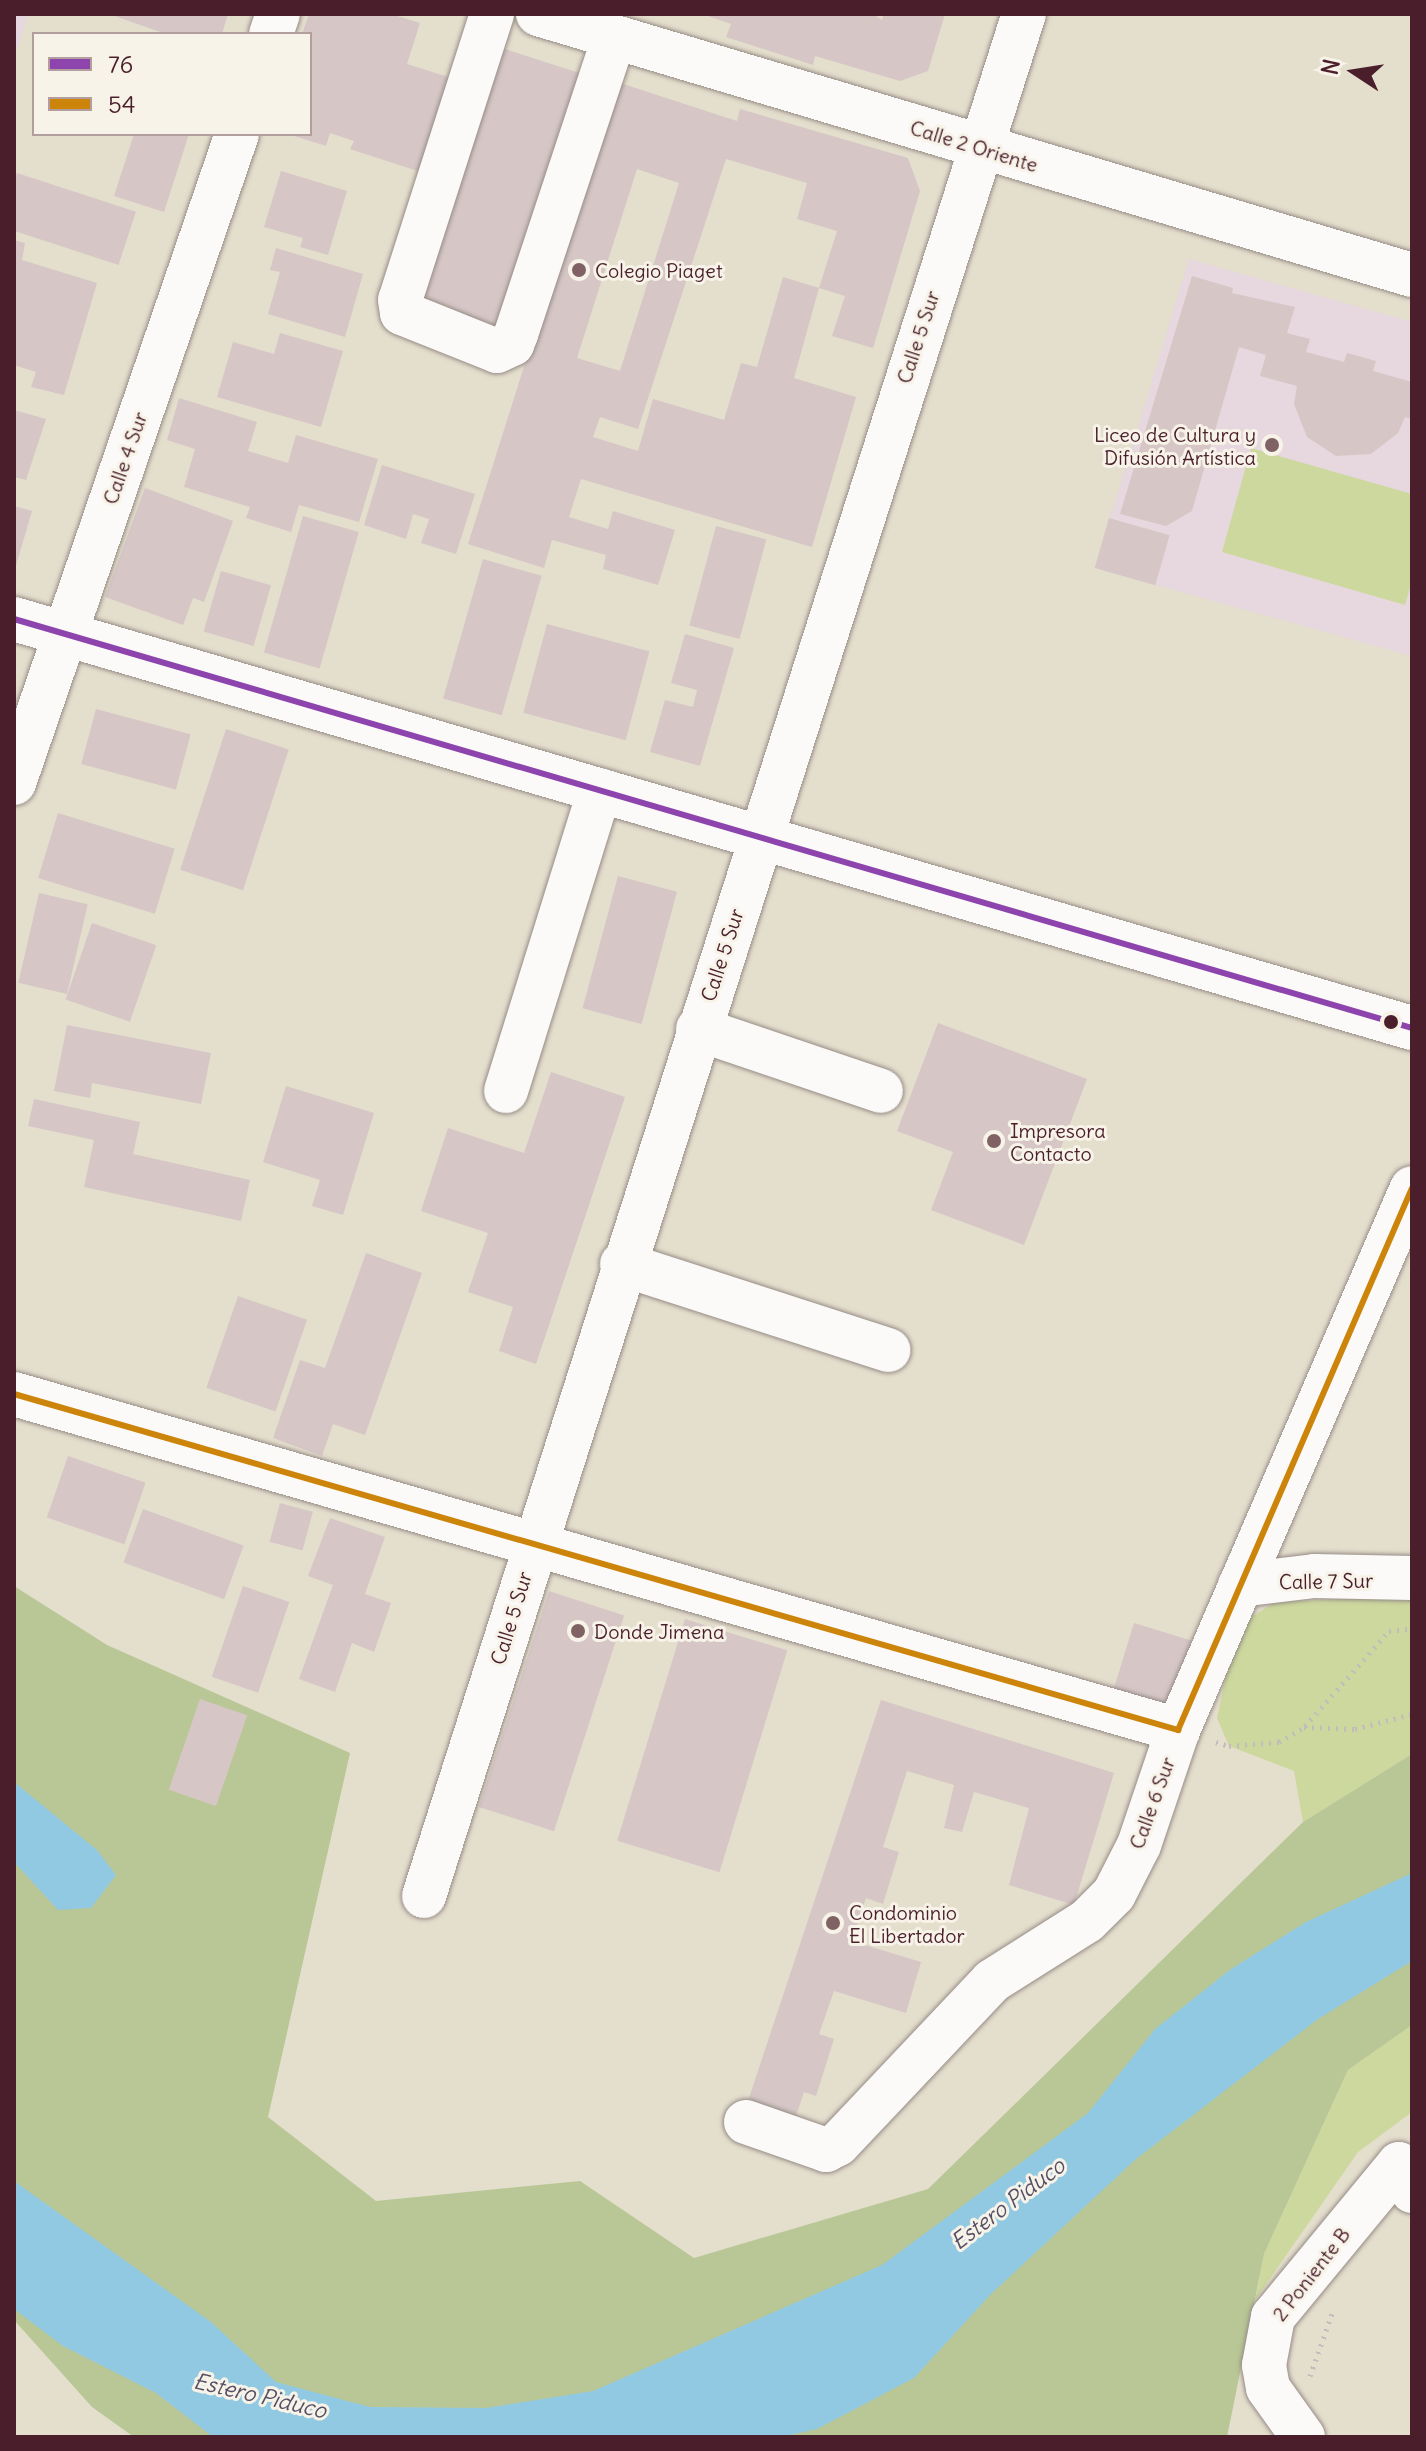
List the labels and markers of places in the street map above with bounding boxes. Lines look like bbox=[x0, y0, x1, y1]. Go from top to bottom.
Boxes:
place label: Colegio Piaget bbox=[595, 258, 723, 282]
marker: Colegio Piaget bbox=[570, 261, 588, 279]
place label: Liceo de Cultura y Difusión Artística bbox=[1094, 422, 1256, 469]
marker: Liceo de Cultura y Difusión Artística bbox=[1263, 436, 1281, 454]
unlabelled marker bbox=[1383, 1014, 1399, 1030]
place label: Impresora Contacto bbox=[1010, 1118, 1106, 1165]
marker: Impresora Contacto bbox=[985, 1132, 1003, 1150]
place label: Donde Jimena bbox=[594, 1619, 724, 1643]
marker: Donde Jimena bbox=[569, 1622, 587, 1640]
place label: Condominio El Libertador bbox=[849, 1900, 965, 1947]
marker: Condominio El Libertador bbox=[824, 1914, 842, 1932]

